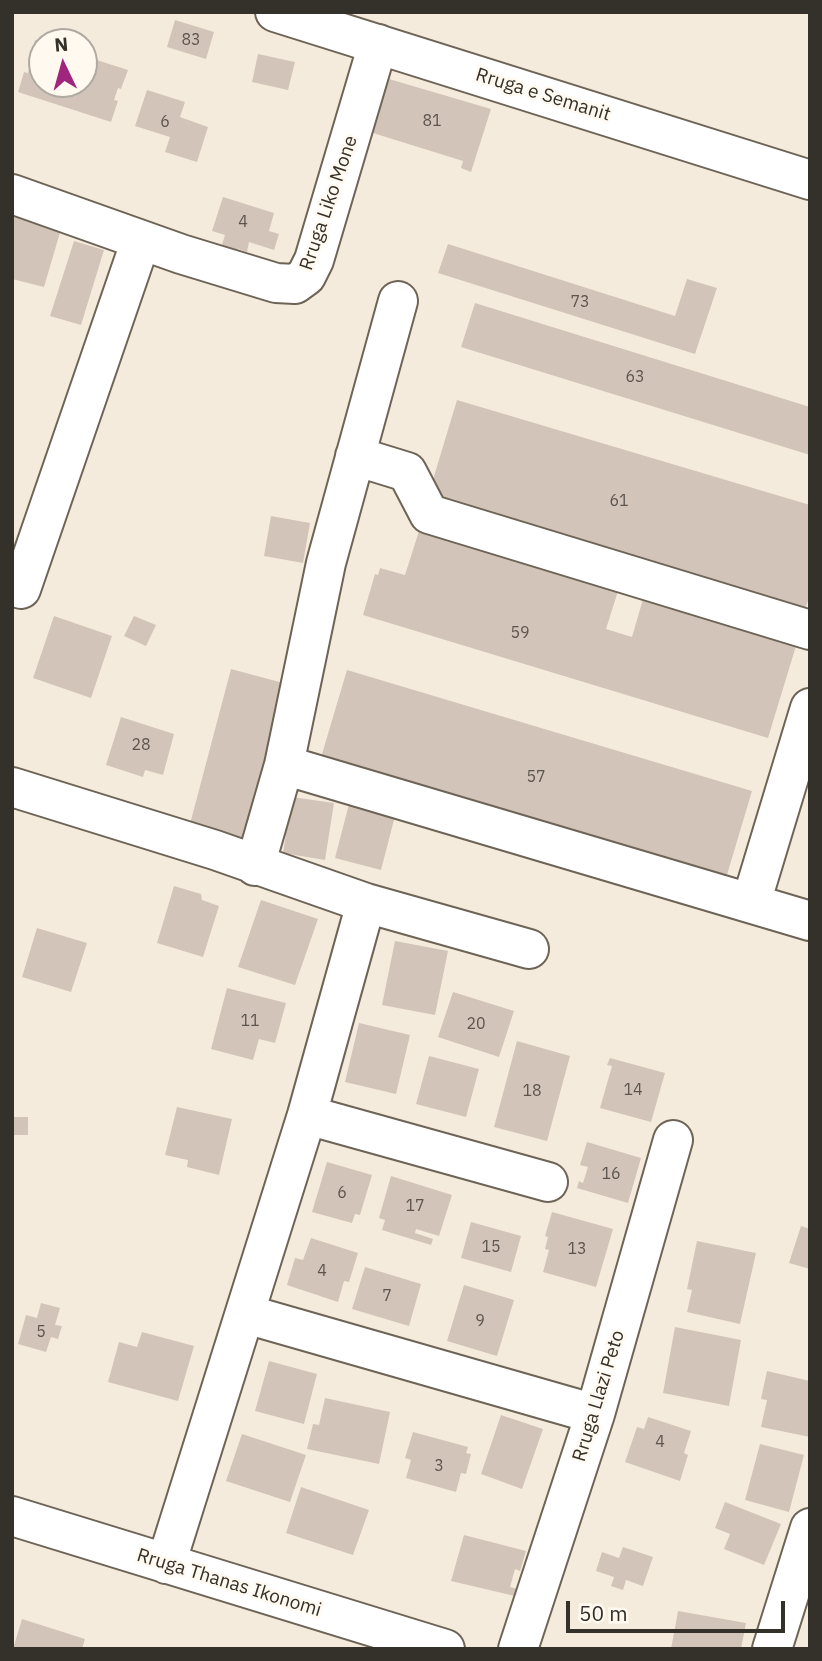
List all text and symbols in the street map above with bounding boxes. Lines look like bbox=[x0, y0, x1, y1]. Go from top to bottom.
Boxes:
north arrow bbox=[28, 28, 98, 98]
house number: 83 bbox=[181, 30, 201, 50]
text: N bbox=[53, 32, 69, 57]
street label: Rruga e Semanit bbox=[473, 64, 613, 126]
house number: 81 bbox=[422, 111, 442, 131]
house number: 6 bbox=[160, 112, 170, 132]
street label: Rruga Liko Mone bbox=[295, 133, 363, 273]
house number: 4 bbox=[238, 212, 248, 232]
house number: 73 bbox=[570, 292, 590, 312]
house number: 63 bbox=[625, 367, 645, 387]
house number: 61 bbox=[609, 491, 629, 511]
house number: 59 bbox=[510, 623, 530, 643]
house number: 28 bbox=[131, 735, 151, 755]
house number: 57 bbox=[526, 767, 546, 787]
house number: 11 bbox=[240, 1011, 260, 1031]
house number: 20 bbox=[466, 1014, 486, 1034]
house number: 14 bbox=[623, 1080, 643, 1100]
house number: 18 bbox=[522, 1081, 542, 1101]
house number: 16 bbox=[601, 1164, 621, 1184]
house number: 6 bbox=[337, 1183, 347, 1203]
house number: 17 bbox=[405, 1196, 425, 1216]
house number: 15 bbox=[481, 1237, 501, 1257]
house number: 13 bbox=[567, 1239, 587, 1259]
house number: 4 bbox=[317, 1261, 327, 1281]
house number: 7 bbox=[382, 1286, 392, 1306]
house number: 9 bbox=[475, 1311, 485, 1331]
house number: 5 bbox=[36, 1322, 46, 1342]
street label: Rruga Llazi Peto bbox=[568, 1328, 630, 1464]
house number: 4 bbox=[655, 1432, 665, 1452]
house number: 3 bbox=[434, 1456, 444, 1476]
street label: Rruga Thanas Ikonomi bbox=[134, 1544, 324, 1622]
scale bar bbox=[570, 1588, 789, 1632]
text: 50 m bbox=[579, 1599, 628, 1627]

